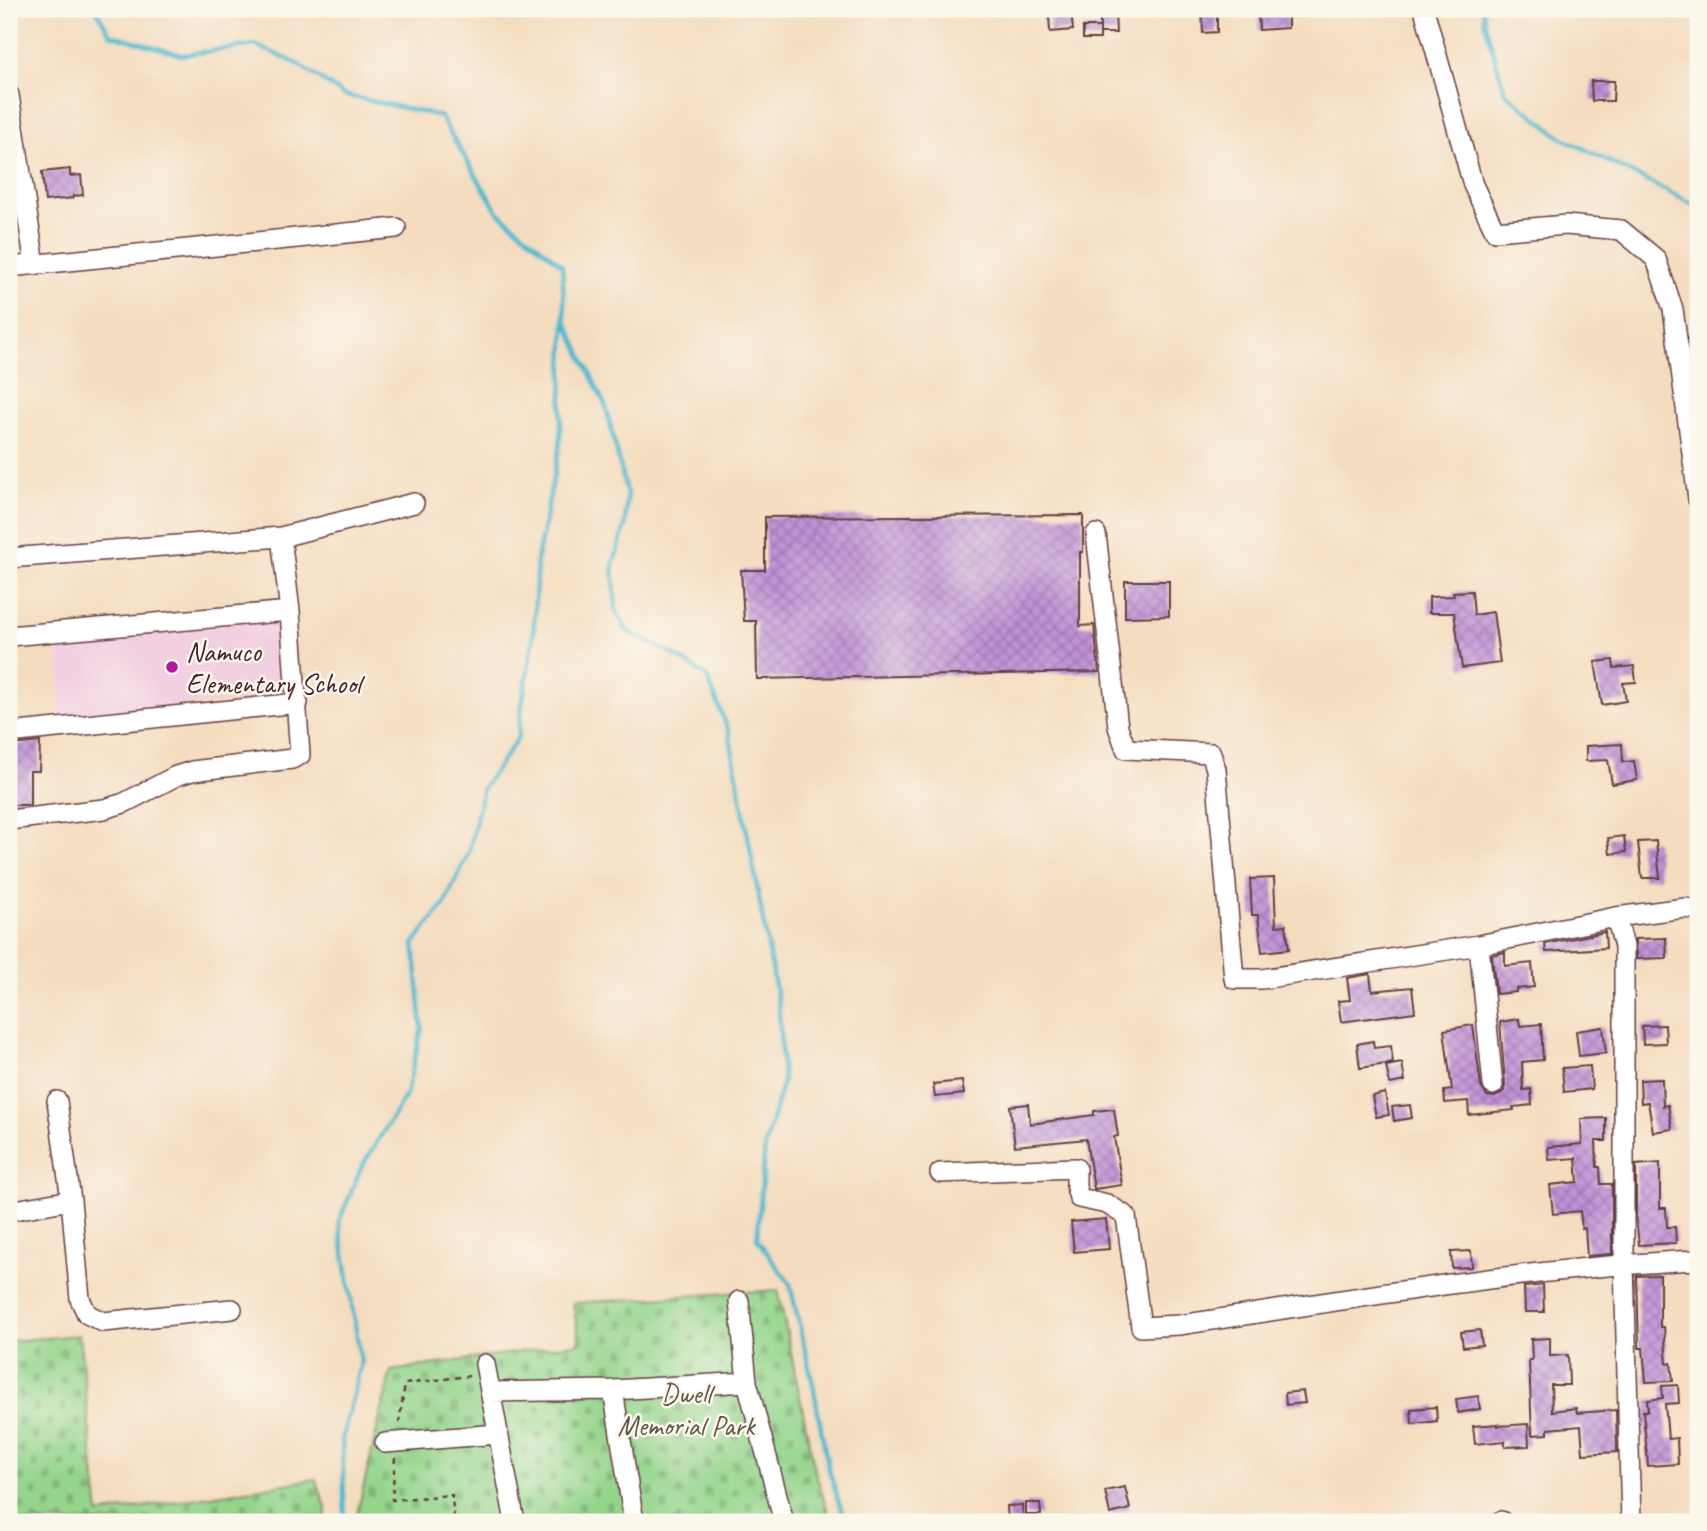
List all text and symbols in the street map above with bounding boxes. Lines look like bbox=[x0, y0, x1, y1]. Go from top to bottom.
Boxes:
place label: Namuco Elementary School bbox=[186, 634, 366, 701]
marker: Namuco Elementary School bbox=[164, 659, 180, 675]
park label: Dwell Memorial Park bbox=[617, 1376, 756, 1443]

